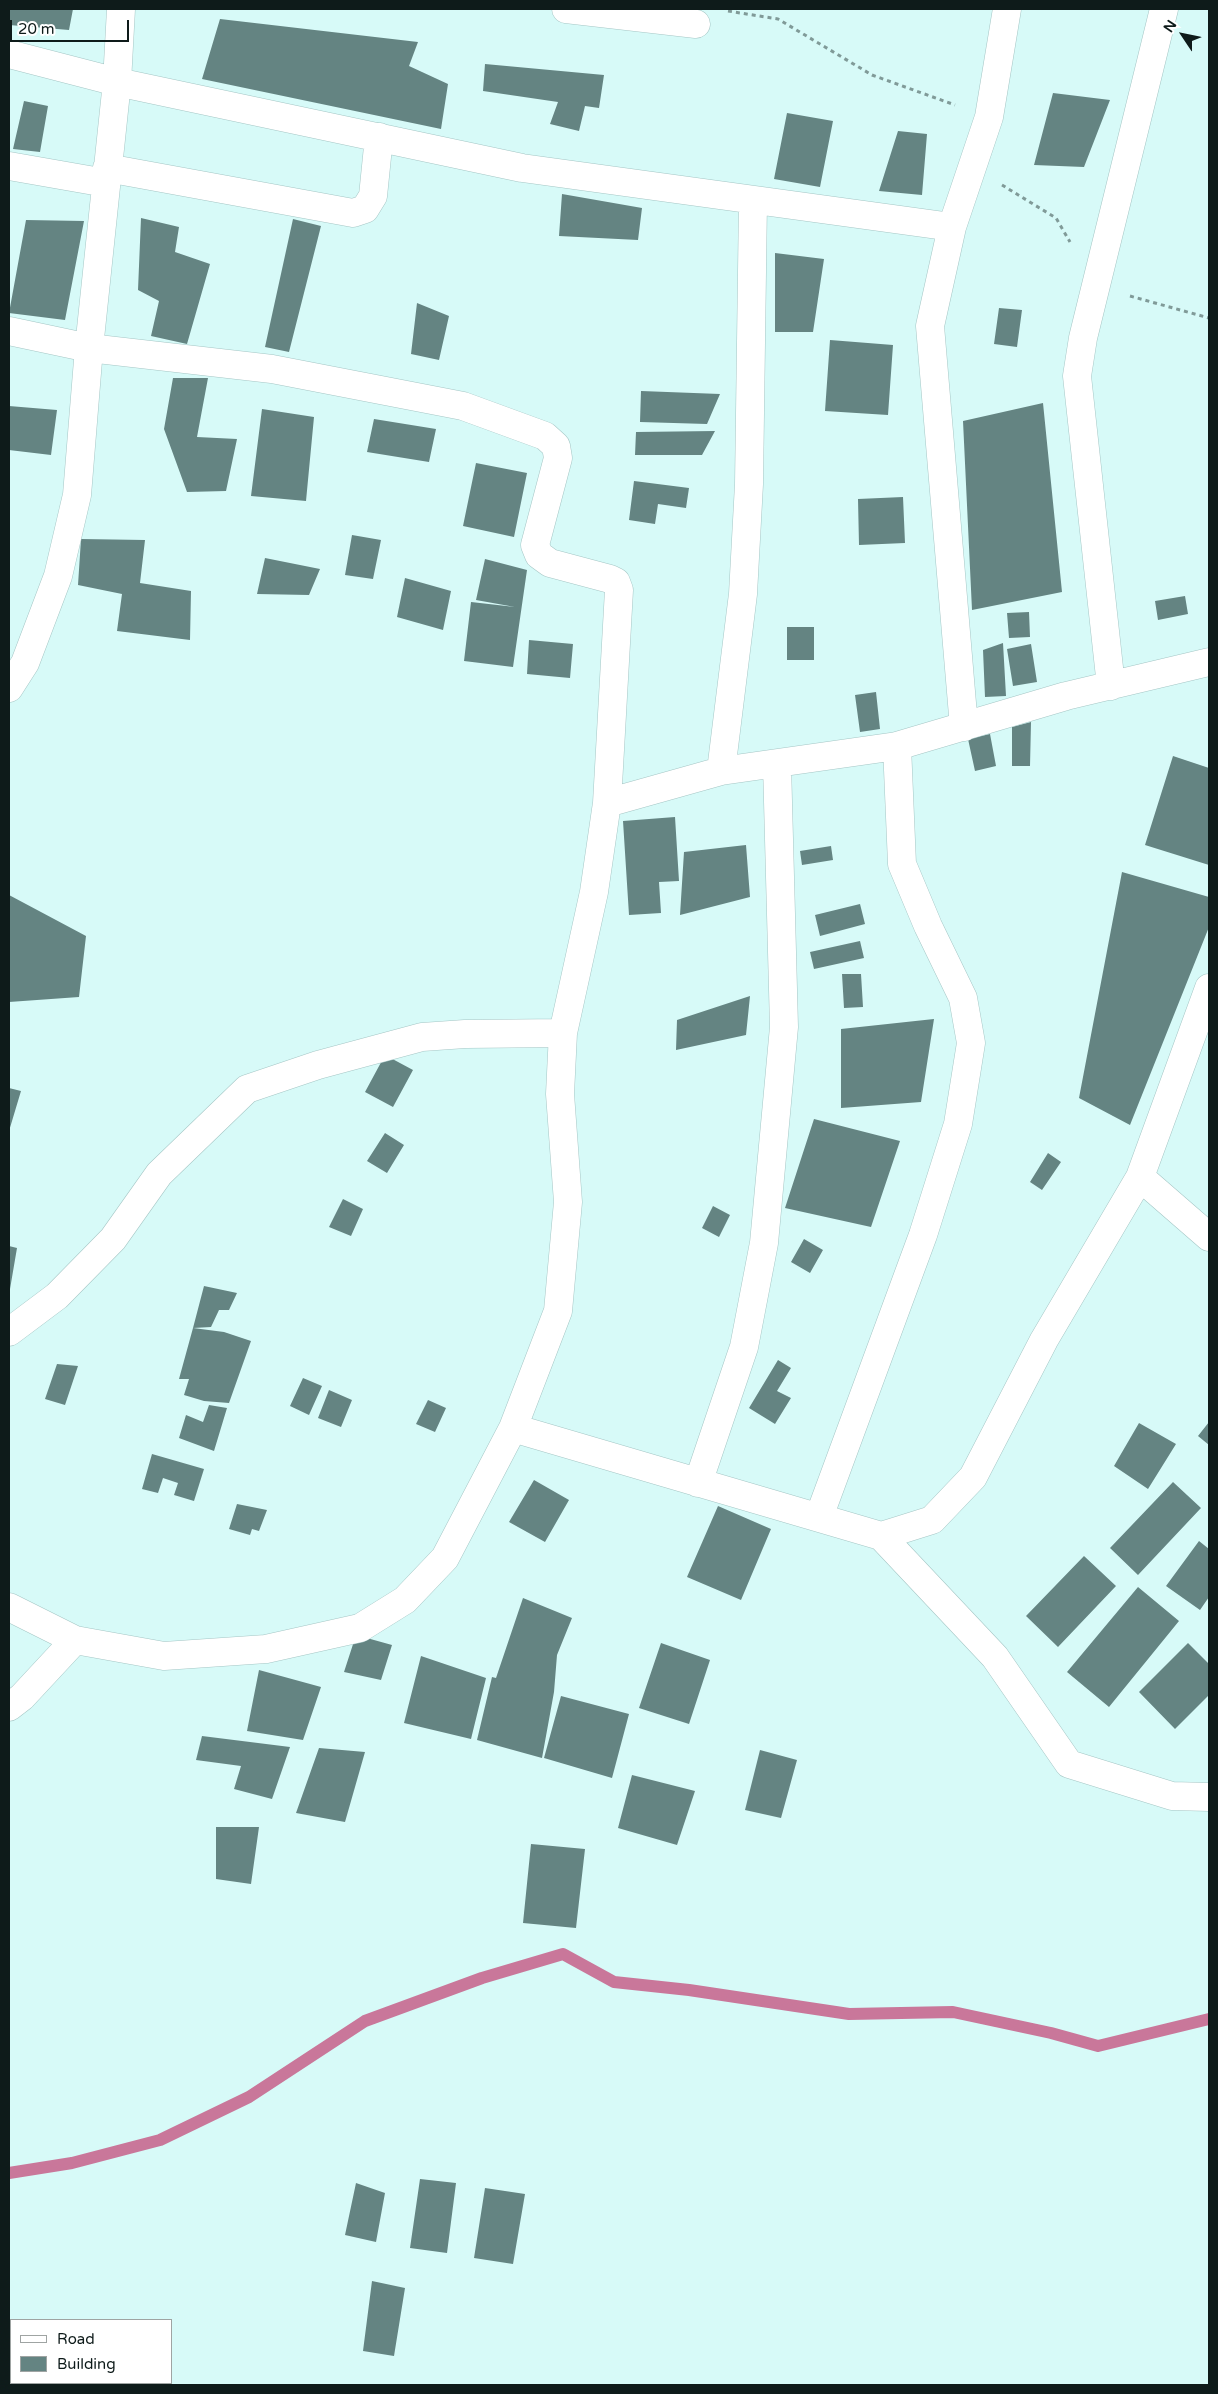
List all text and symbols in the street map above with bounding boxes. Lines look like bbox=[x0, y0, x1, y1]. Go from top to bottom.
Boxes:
scale bar bbox=[12, 10, 131, 42]
north arrow bbox=[1158, 10, 1208, 60]
text: N bbox=[1160, 17, 1180, 36]
text: 20 m bbox=[18, 20, 55, 38]
legend bbox=[10, 2319, 172, 2384]
text: Road bbox=[57, 2330, 95, 2348]
text: Building bbox=[57, 2355, 116, 2373]

